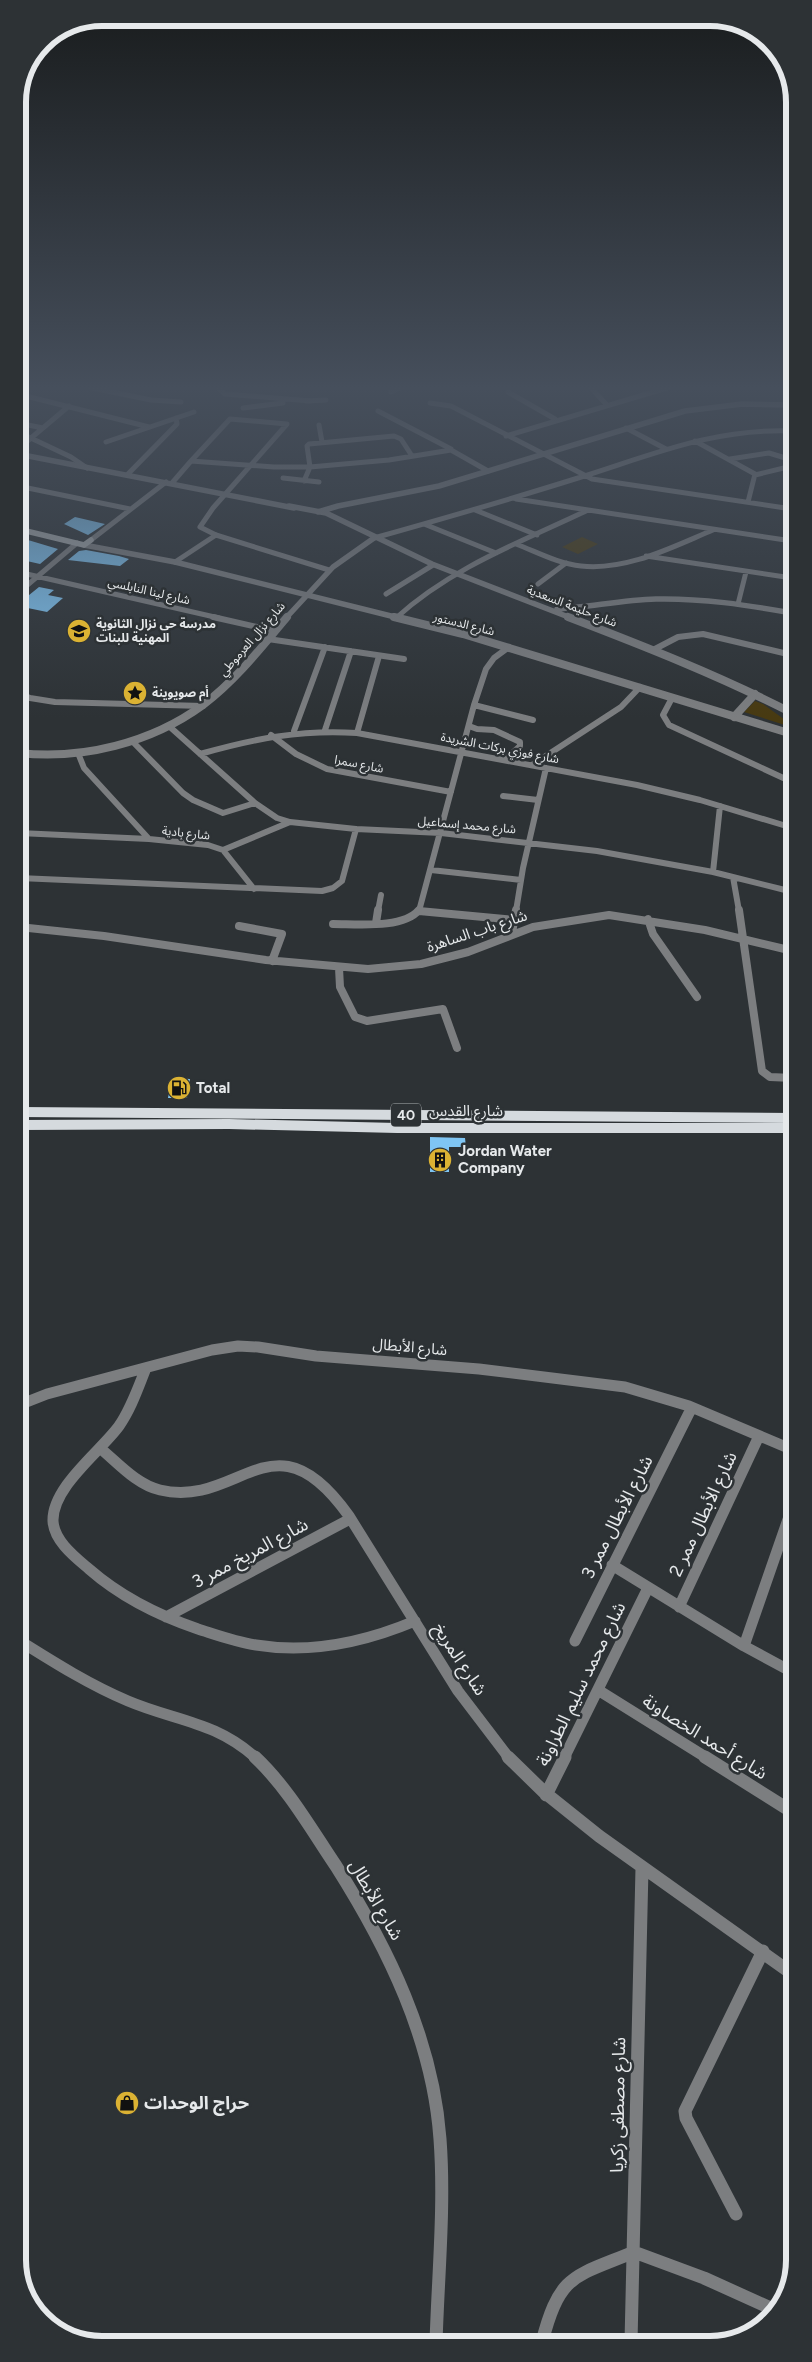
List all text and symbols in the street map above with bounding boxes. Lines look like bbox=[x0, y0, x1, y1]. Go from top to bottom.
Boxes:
street label: شارع لينا النابلسي bbox=[106, 575, 191, 610]
street label: شارع حليمة السعدية bbox=[524, 582, 619, 632]
street label: شارع نزال العرموطي bbox=[216, 599, 290, 681]
street label: شارع الدستور bbox=[430, 609, 496, 640]
place label: مدرسة حي نزال الثانوية المهنية للبنات bbox=[96, 617, 216, 645]
school or university icon: مدرسة حي نزال الثانوية المهنية للبنات bbox=[66, 618, 92, 644]
place icon: أم صويوينة bbox=[122, 680, 148, 706]
place label: أم صويوينة bbox=[152, 685, 209, 702]
street label: شارع فوزي بركات الشريدة bbox=[439, 730, 560, 769]
street label: شارع سمرا bbox=[333, 752, 385, 778]
street label: شارع محمد إسماعيل bbox=[417, 814, 517, 838]
street label: شارع بادية bbox=[161, 824, 211, 844]
street label: شارع باب الساهرة bbox=[424, 906, 531, 959]
fuel station icon: Total bbox=[166, 1075, 192, 1101]
place label: Total bbox=[196, 1079, 230, 1097]
street label: شارع القدس bbox=[429, 1102, 503, 1123]
road number: 40 bbox=[391, 1104, 421, 1126]
place label: Jordan Water Company bbox=[458, 1142, 552, 1177]
building icon: Jordan Water Company bbox=[427, 1147, 453, 1173]
street label: شارع الأبطال bbox=[372, 1335, 448, 1362]
street label: شارع الأبطال ممر 2 bbox=[664, 1448, 744, 1581]
street label: شارع الأبطال ممر 3 bbox=[576, 1452, 660, 1584]
street label: شارع المريخ ممر 3 bbox=[188, 1513, 313, 1595]
street label: شارع محمد سليم الطراونة bbox=[532, 1598, 633, 1771]
street label: شارع المريخ bbox=[426, 1618, 492, 1701]
street label: شارع أحمد الخصاونة bbox=[637, 1690, 772, 1787]
street label: شارع الأبطال bbox=[341, 1856, 408, 1946]
street label: شارع مصطفى زكريا bbox=[606, 2037, 633, 2173]
shop icon: حراج الوحدات bbox=[114, 2090, 140, 2116]
place label: حراج الوحدات bbox=[144, 2092, 249, 2116]

